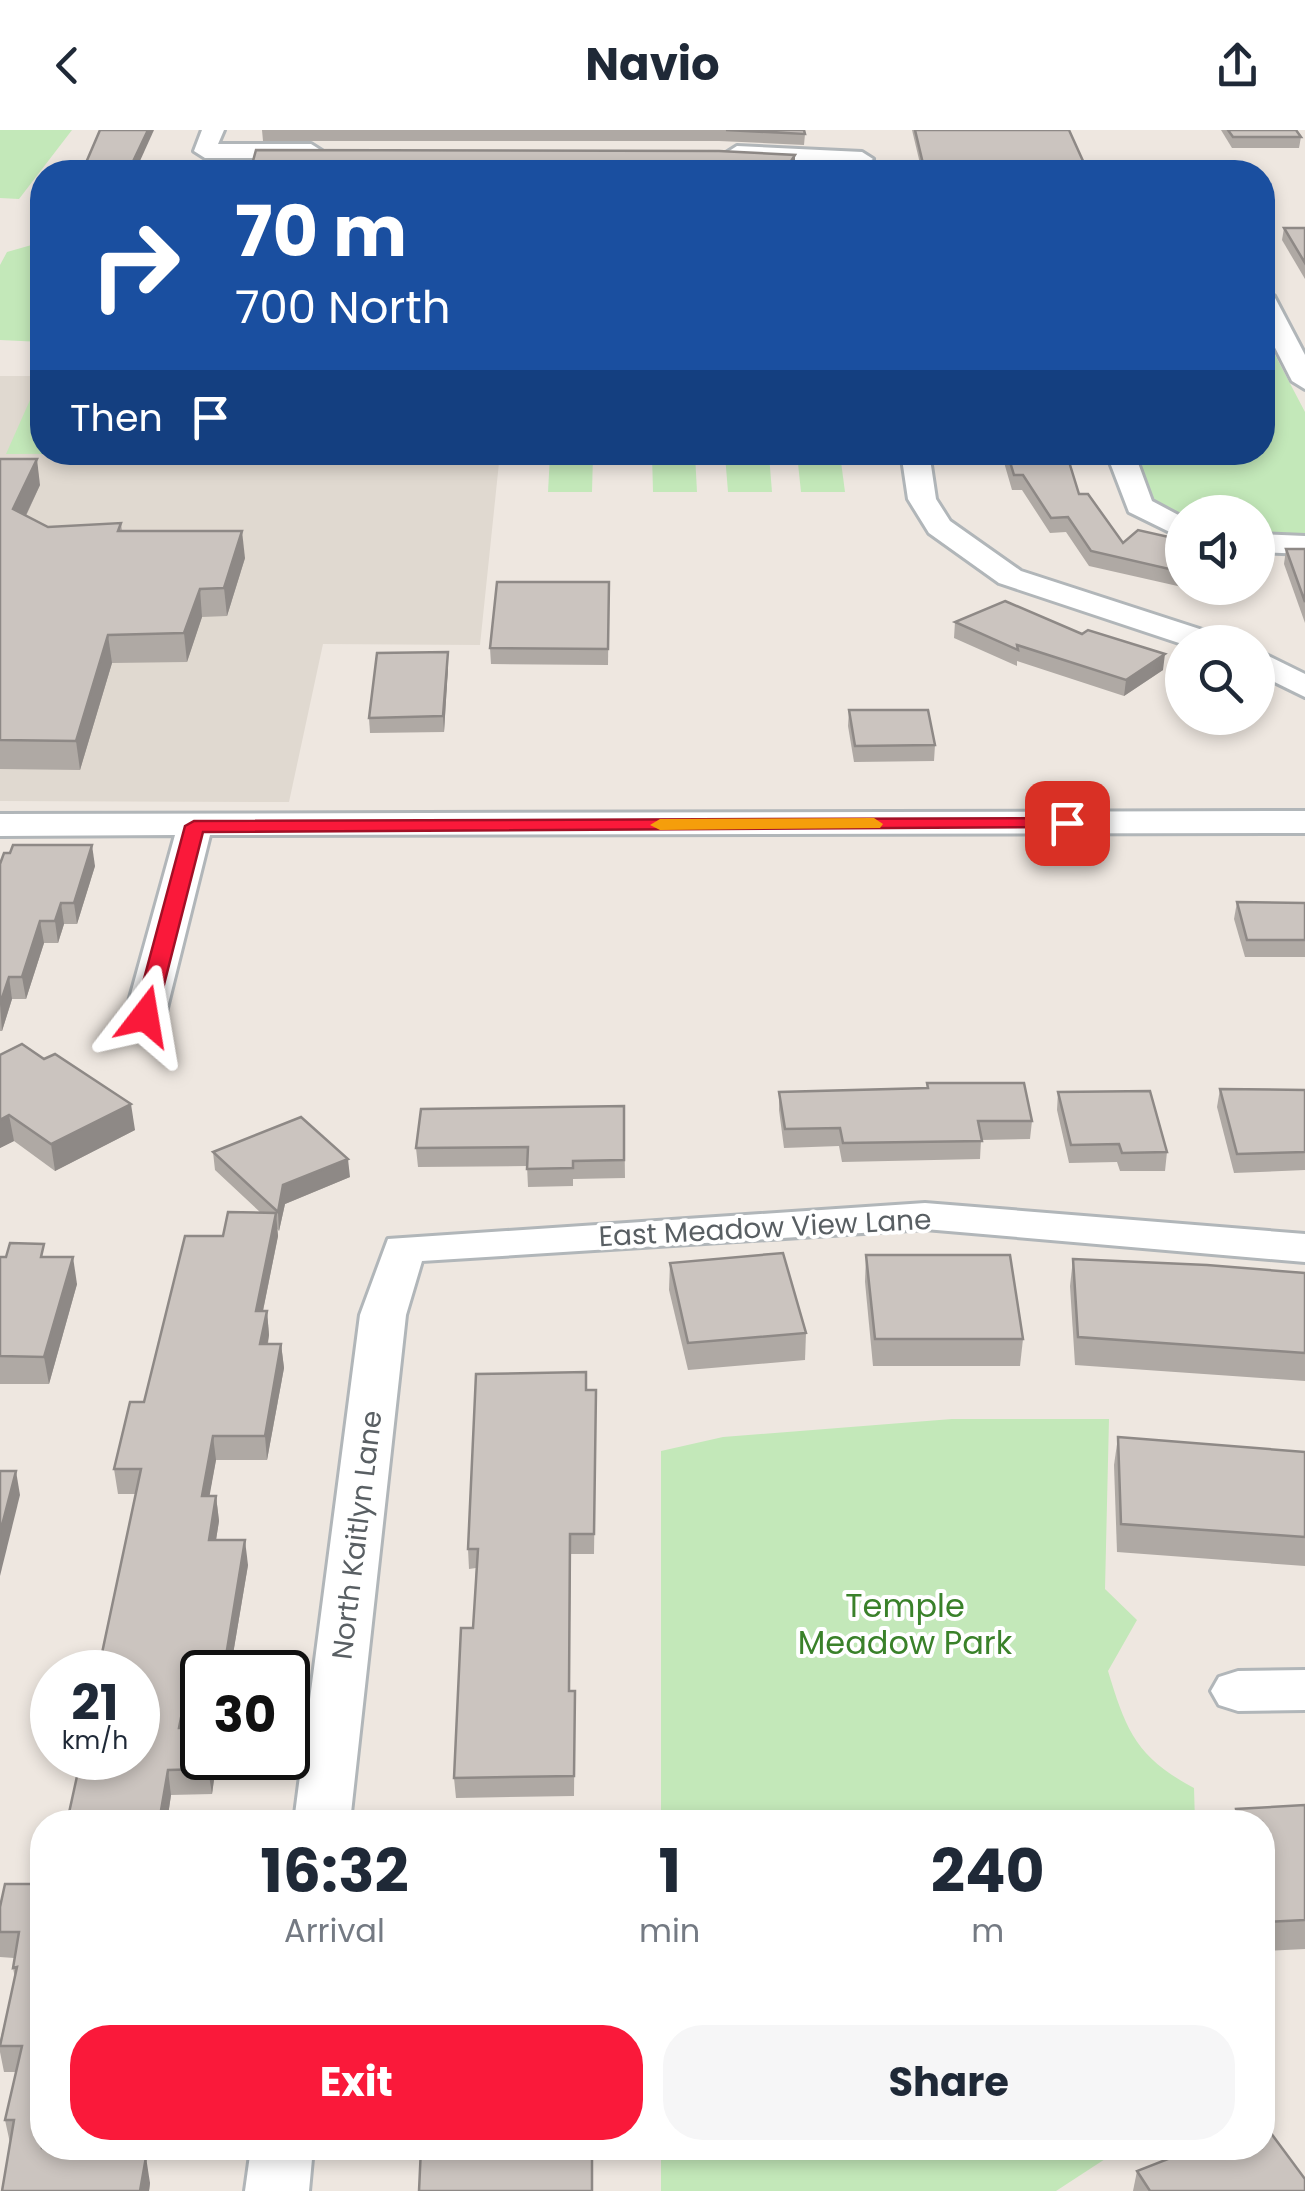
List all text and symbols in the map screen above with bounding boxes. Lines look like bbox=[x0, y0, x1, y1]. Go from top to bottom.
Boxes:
text: Navio bbox=[585, 33, 720, 96]
icon: back bbox=[40, 38, 95, 93]
icon: share bbox=[1210, 38, 1265, 93]
text: 70 m bbox=[235, 182, 407, 281]
icon: right bbox=[70, 200, 200, 330]
text: 700 North bbox=[235, 276, 451, 339]
icon: arrive bbox=[183, 390, 238, 445]
text: Then bbox=[70, 391, 163, 444]
map controls bbox=[1165, 495, 1275, 735]
button: sound bbox=[1165, 495, 1275, 605]
button: search bbox=[1165, 625, 1275, 735]
pin bbox=[1025, 781, 1110, 866]
icon: arrive bbox=[1040, 796, 1095, 851]
position arrow bbox=[93, 964, 197, 1068]
street label: East Meadow View Lane bbox=[598, 1200, 932, 1256]
street label: North Kaitlyn Lane bbox=[322, 1408, 392, 1662]
park label: Temple Meadow Park bbox=[798, 1583, 1013, 1665]
speed limit sign: 30 bbox=[180, 1650, 310, 1780]
text: 21 bbox=[71, 1667, 119, 1738]
text: km/h bbox=[62, 1723, 128, 1758]
text: 16:32 bbox=[260, 1829, 409, 1913]
text: 1 bbox=[658, 1829, 681, 1913]
text: 240 bbox=[931, 1829, 1045, 1913]
text: Arrival bbox=[284, 1908, 385, 1953]
text: min bbox=[639, 1908, 700, 1953]
text: m bbox=[971, 1908, 1004, 1953]
button: Exit bbox=[70, 2025, 643, 2140]
button: Share bbox=[663, 2025, 1235, 2140]

